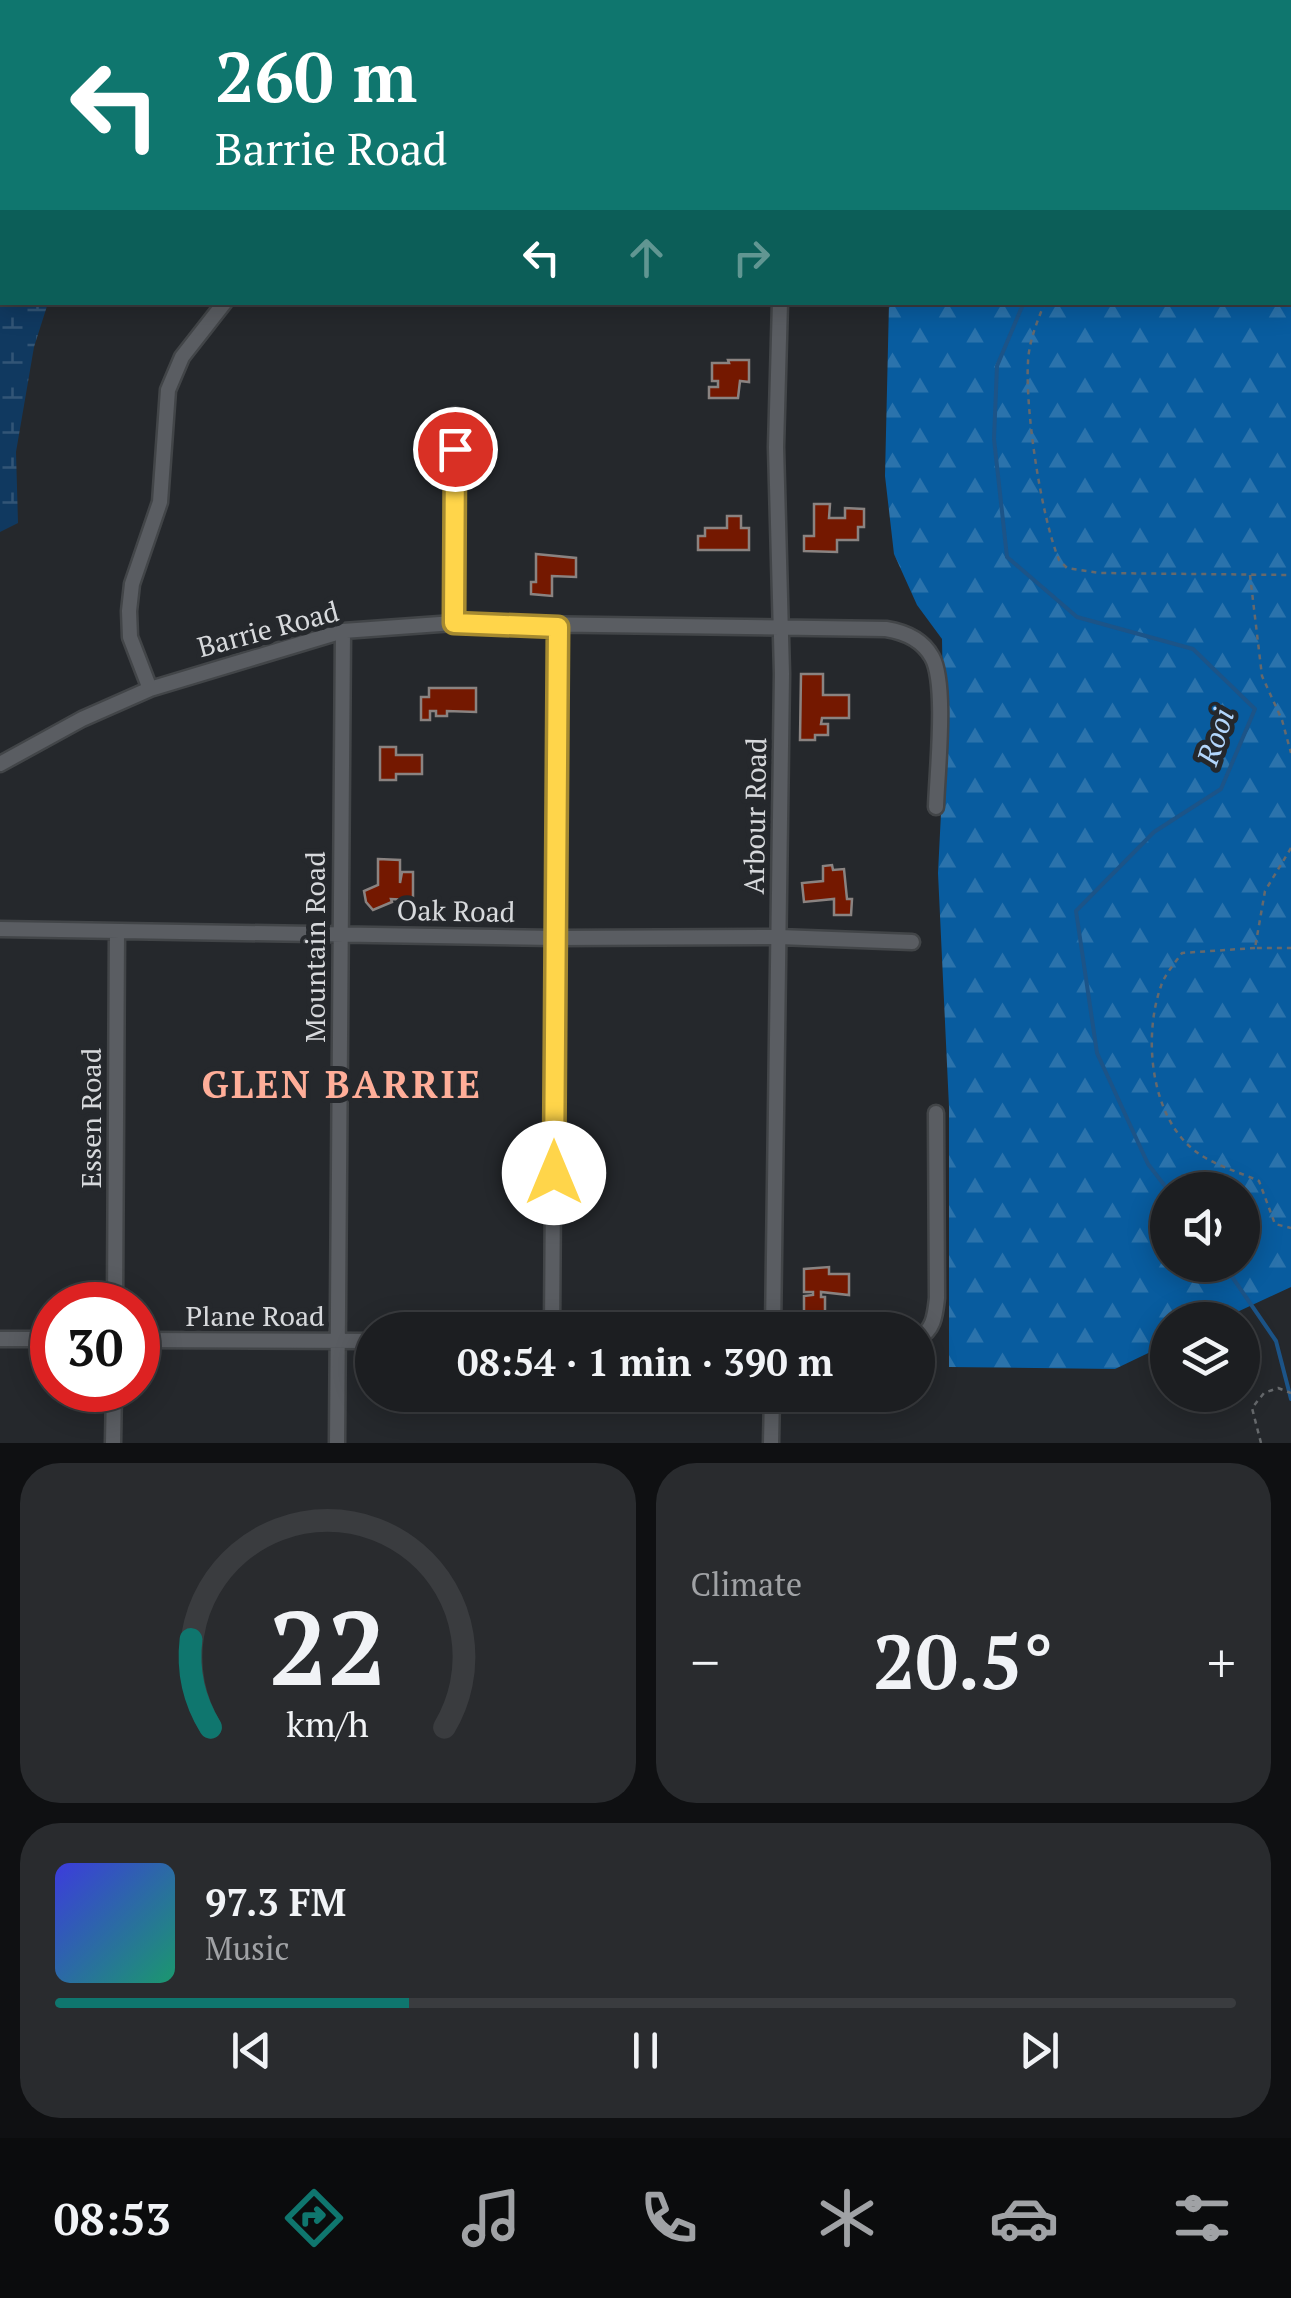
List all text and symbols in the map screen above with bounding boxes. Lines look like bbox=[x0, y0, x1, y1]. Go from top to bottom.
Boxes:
text: 260 m bbox=[215, 29, 417, 122]
icon: left bbox=[50, 40, 180, 170]
text: Barrie Road bbox=[215, 118, 447, 178]
icon: left bbox=[514, 230, 569, 285]
icon: ahead bbox=[619, 230, 674, 285]
icon: right bbox=[724, 230, 779, 285]
pin bbox=[413, 407, 498, 492]
icon: arrive bbox=[428, 422, 483, 477]
street label: Barrie Road bbox=[193, 592, 343, 665]
water label: Rooi bbox=[1186, 702, 1244, 771]
street label: Arbour Road bbox=[735, 737, 774, 895]
street label: Mountain Road bbox=[296, 851, 333, 1043]
street label: Oak Road bbox=[396, 891, 516, 930]
street label: Essen Road bbox=[72, 1048, 109, 1188]
district label: GLEN BARRIE bbox=[201, 1059, 483, 1109]
position arrow bbox=[502, 1121, 606, 1225]
map controls bbox=[1150, 1172, 1260, 1412]
button: sound bbox=[1150, 1172, 1260, 1282]
speed limit sign: 30 bbox=[30, 1282, 160, 1412]
street label: Plane Road bbox=[185, 1297, 325, 1334]
button: layers bbox=[1150, 1302, 1260, 1412]
text: 08:54 · 1 min · 390 m bbox=[457, 1337, 833, 1387]
text: Climate bbox=[691, 1563, 802, 1605]
text: 22 bbox=[269, 1577, 387, 1715]
text: 20.5° bbox=[873, 1611, 1053, 1710]
text: − bbox=[691, 1625, 720, 1698]
text: + bbox=[1207, 1625, 1236, 1698]
text: km/h bbox=[286, 1700, 369, 1747]
text: 97.3 FM bbox=[205, 1877, 346, 1927]
text: Music bbox=[205, 1927, 290, 1969]
icon: previous bbox=[224, 2023, 279, 2078]
icon: pause bbox=[618, 2023, 673, 2078]
icon: next bbox=[1012, 2023, 1067, 2078]
icon: directions bbox=[279, 2183, 349, 2253]
icon: music bbox=[456, 2183, 526, 2253]
icon: phone bbox=[634, 2183, 704, 2253]
icon: climate bbox=[812, 2183, 882, 2253]
icon: car bbox=[989, 2183, 1059, 2253]
icon: filters bbox=[1167, 2183, 1237, 2253]
text: 08:53 bbox=[54, 2188, 171, 2248]

